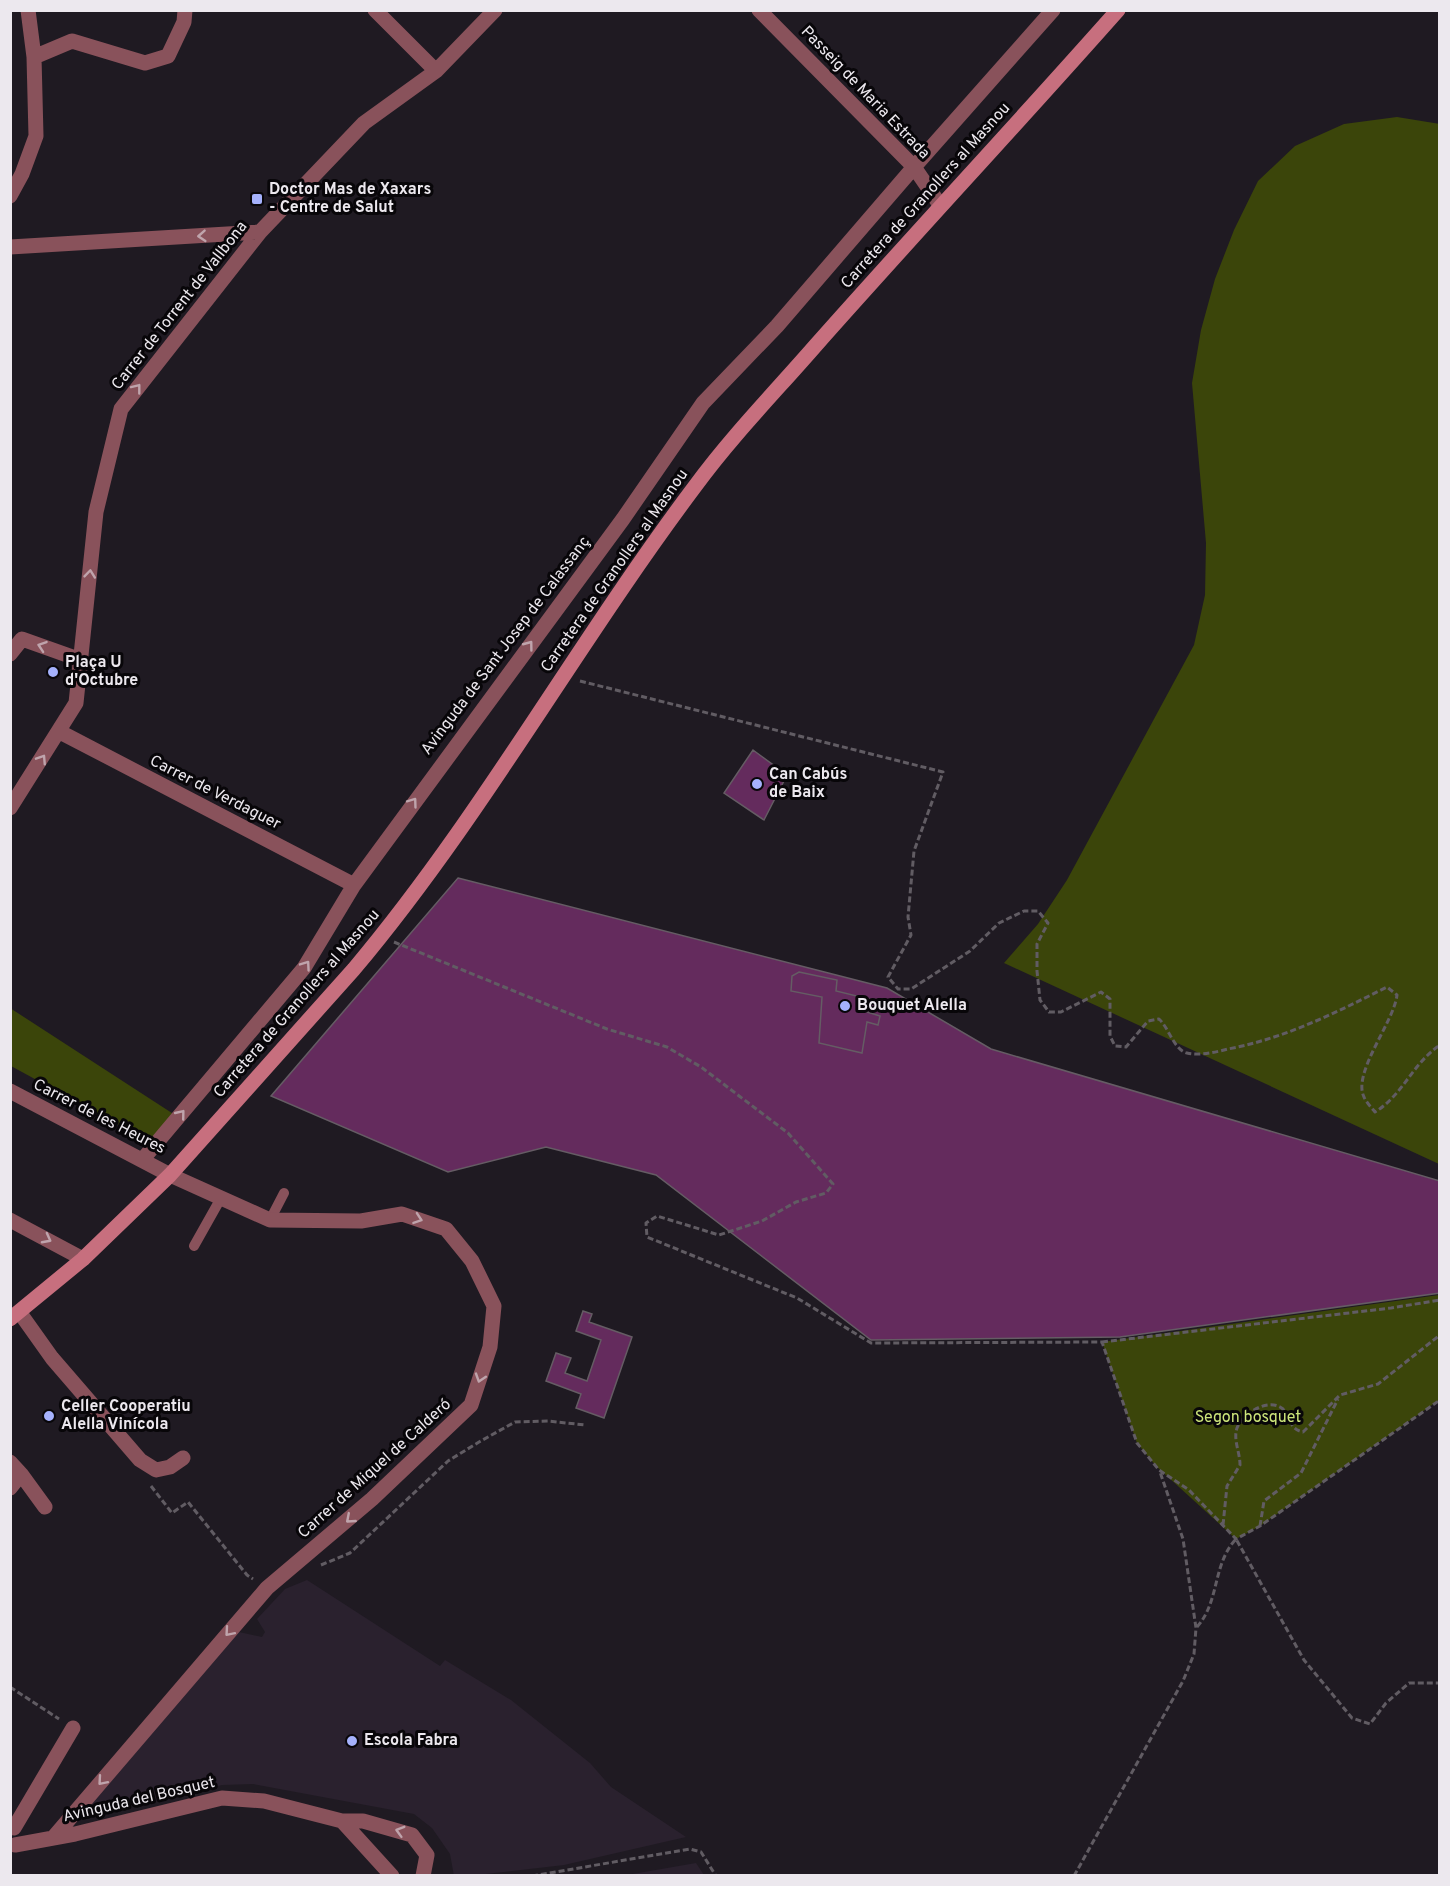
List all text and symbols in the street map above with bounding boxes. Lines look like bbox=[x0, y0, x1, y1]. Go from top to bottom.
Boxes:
street label: Passeig de Maria Estrada bbox=[796, 22, 934, 164]
street label: Carretera de Granollers al Masnou bbox=[837, 99, 1015, 293]
place label: Doctor Mas de Xaxars - Centre de Salut bbox=[269, 180, 431, 218]
marker: Doctor Mas de Xaxars - Centre de Salut bbox=[250, 192, 264, 206]
street label: Carrer de Torrent de Vallbona bbox=[108, 218, 252, 394]
one-way arrow bbox=[197, 229, 206, 242]
one-way arrow bbox=[130, 384, 141, 395]
street label: Carretera de Granollers al Masnou bbox=[537, 466, 693, 676]
street label: Avinguda de Sant Josep de Calassanç bbox=[417, 533, 595, 759]
one-way arrow bbox=[83, 570, 95, 579]
one-way arrow bbox=[38, 641, 48, 654]
one-way arrow bbox=[521, 641, 532, 652]
place label: Plaça U d'Octubre bbox=[65, 653, 138, 691]
marker: Plaça U d'Octubre bbox=[46, 665, 60, 679]
street label: Carrer de Verdaguer bbox=[146, 751, 284, 835]
one-way arrow bbox=[35, 755, 47, 765]
place label: Can Cabús de Baix bbox=[769, 765, 848, 803]
marker: Can Cabús de Baix bbox=[750, 777, 764, 791]
one-way arrow bbox=[406, 798, 417, 809]
street label: Carretera de Granollers al Masnou bbox=[210, 906, 384, 1102]
one-way arrow bbox=[299, 961, 310, 972]
place label: Bouquet Alella bbox=[857, 996, 967, 1016]
marker: Bouquet Alella bbox=[838, 999, 852, 1013]
street label: Carrer de les Heures bbox=[30, 1075, 168, 1159]
one-way arrow bbox=[173, 1110, 184, 1121]
one-way arrow bbox=[412, 1212, 423, 1224]
one-way arrow bbox=[40, 1232, 51, 1243]
one-way arrow bbox=[475, 1372, 487, 1383]
street label: Carrer de Miquel de Calderó bbox=[294, 1395, 456, 1543]
place label: Celler Cooperatiu Alella Vinícola bbox=[61, 1397, 191, 1435]
park label: Segon bosquet bbox=[1195, 1408, 1301, 1428]
marker: Celler Cooperatiu Alella Vinícola bbox=[42, 1409, 56, 1423]
one-way arrow bbox=[346, 1511, 357, 1522]
one-way arrow bbox=[225, 1625, 236, 1636]
place label: Escola Fabra bbox=[364, 1731, 458, 1751]
marker: Escola Fabra bbox=[345, 1734, 359, 1748]
street label: Avinguda del Bosquet bbox=[61, 1773, 217, 1827]
one-way arrow bbox=[98, 1774, 109, 1785]
one-way arrow bbox=[395, 1826, 406, 1838]

